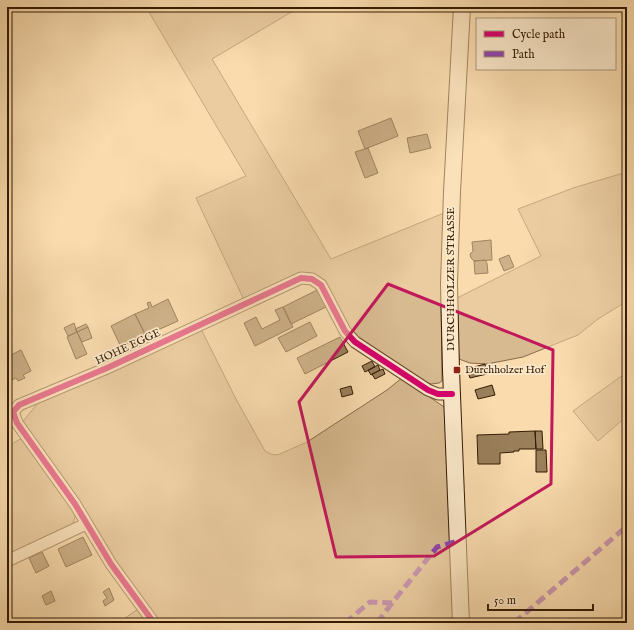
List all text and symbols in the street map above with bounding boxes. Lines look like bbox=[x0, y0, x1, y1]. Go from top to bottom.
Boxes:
legend bbox=[476, 18, 616, 70]
text: Cycle path bbox=[512, 27, 566, 43]
text: Path bbox=[512, 47, 535, 62]
street label: DURCHHOLZER STRASSE bbox=[444, 207, 458, 351]
street label: HOHE EGGE bbox=[93, 326, 163, 368]
place label: Durchholzer Hof bbox=[465, 363, 547, 377]
marker: Durchholzer Hof bbox=[452, 365, 462, 375]
scale bar bbox=[488, 586, 593, 612]
text: 50 m bbox=[494, 593, 516, 608]

